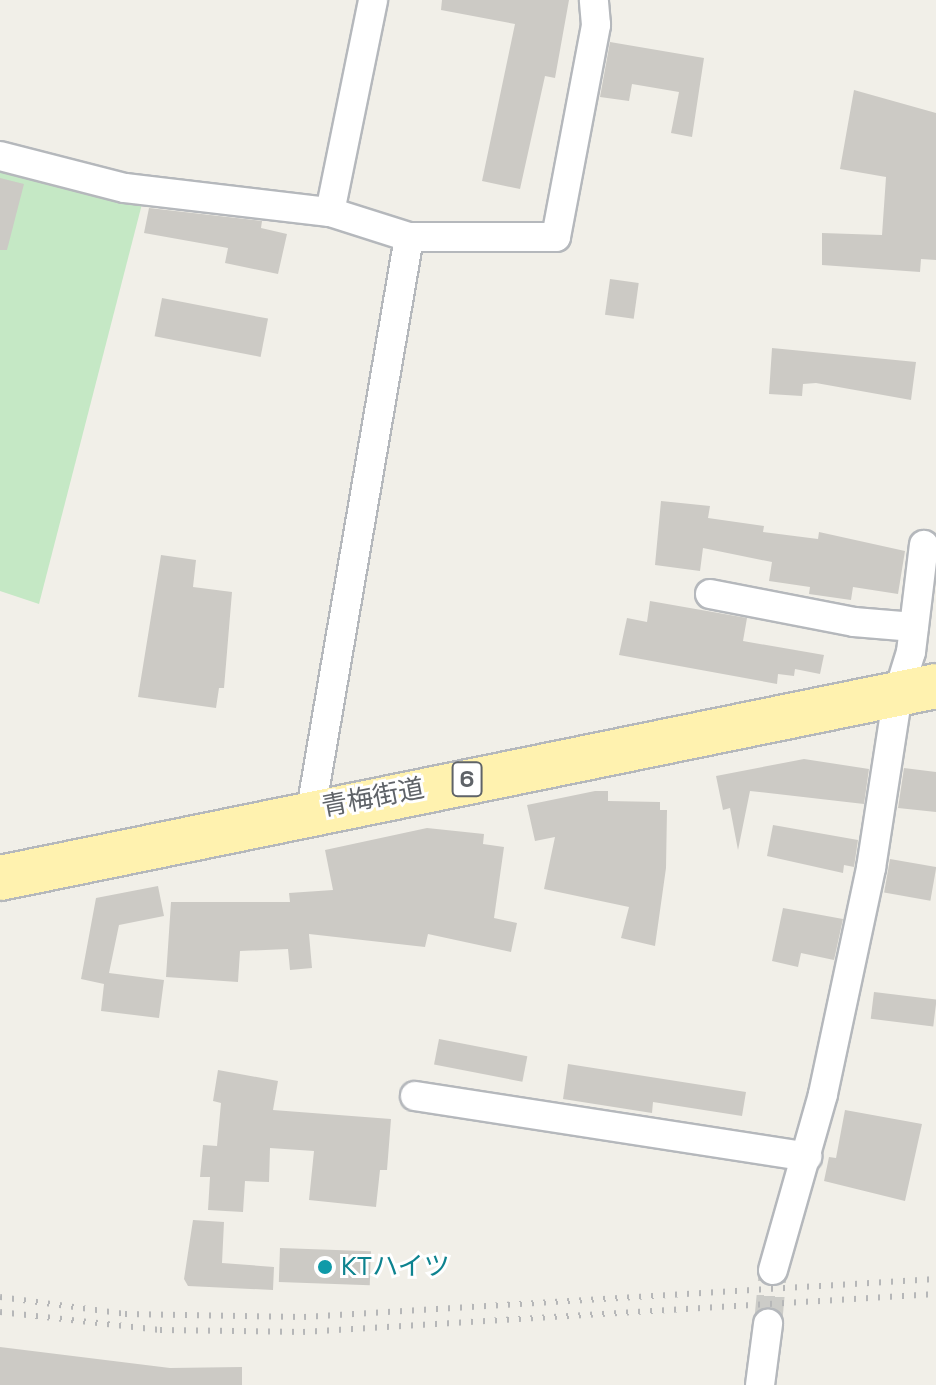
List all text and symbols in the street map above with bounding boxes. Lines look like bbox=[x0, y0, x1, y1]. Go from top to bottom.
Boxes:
road number: 6 bbox=[451, 759, 483, 799]
street label: 青梅街道 bbox=[319, 773, 427, 823]
place label: KTハイツ bbox=[341, 1251, 450, 1283]
marker: KTハイツ bbox=[316, 1258, 334, 1276]

